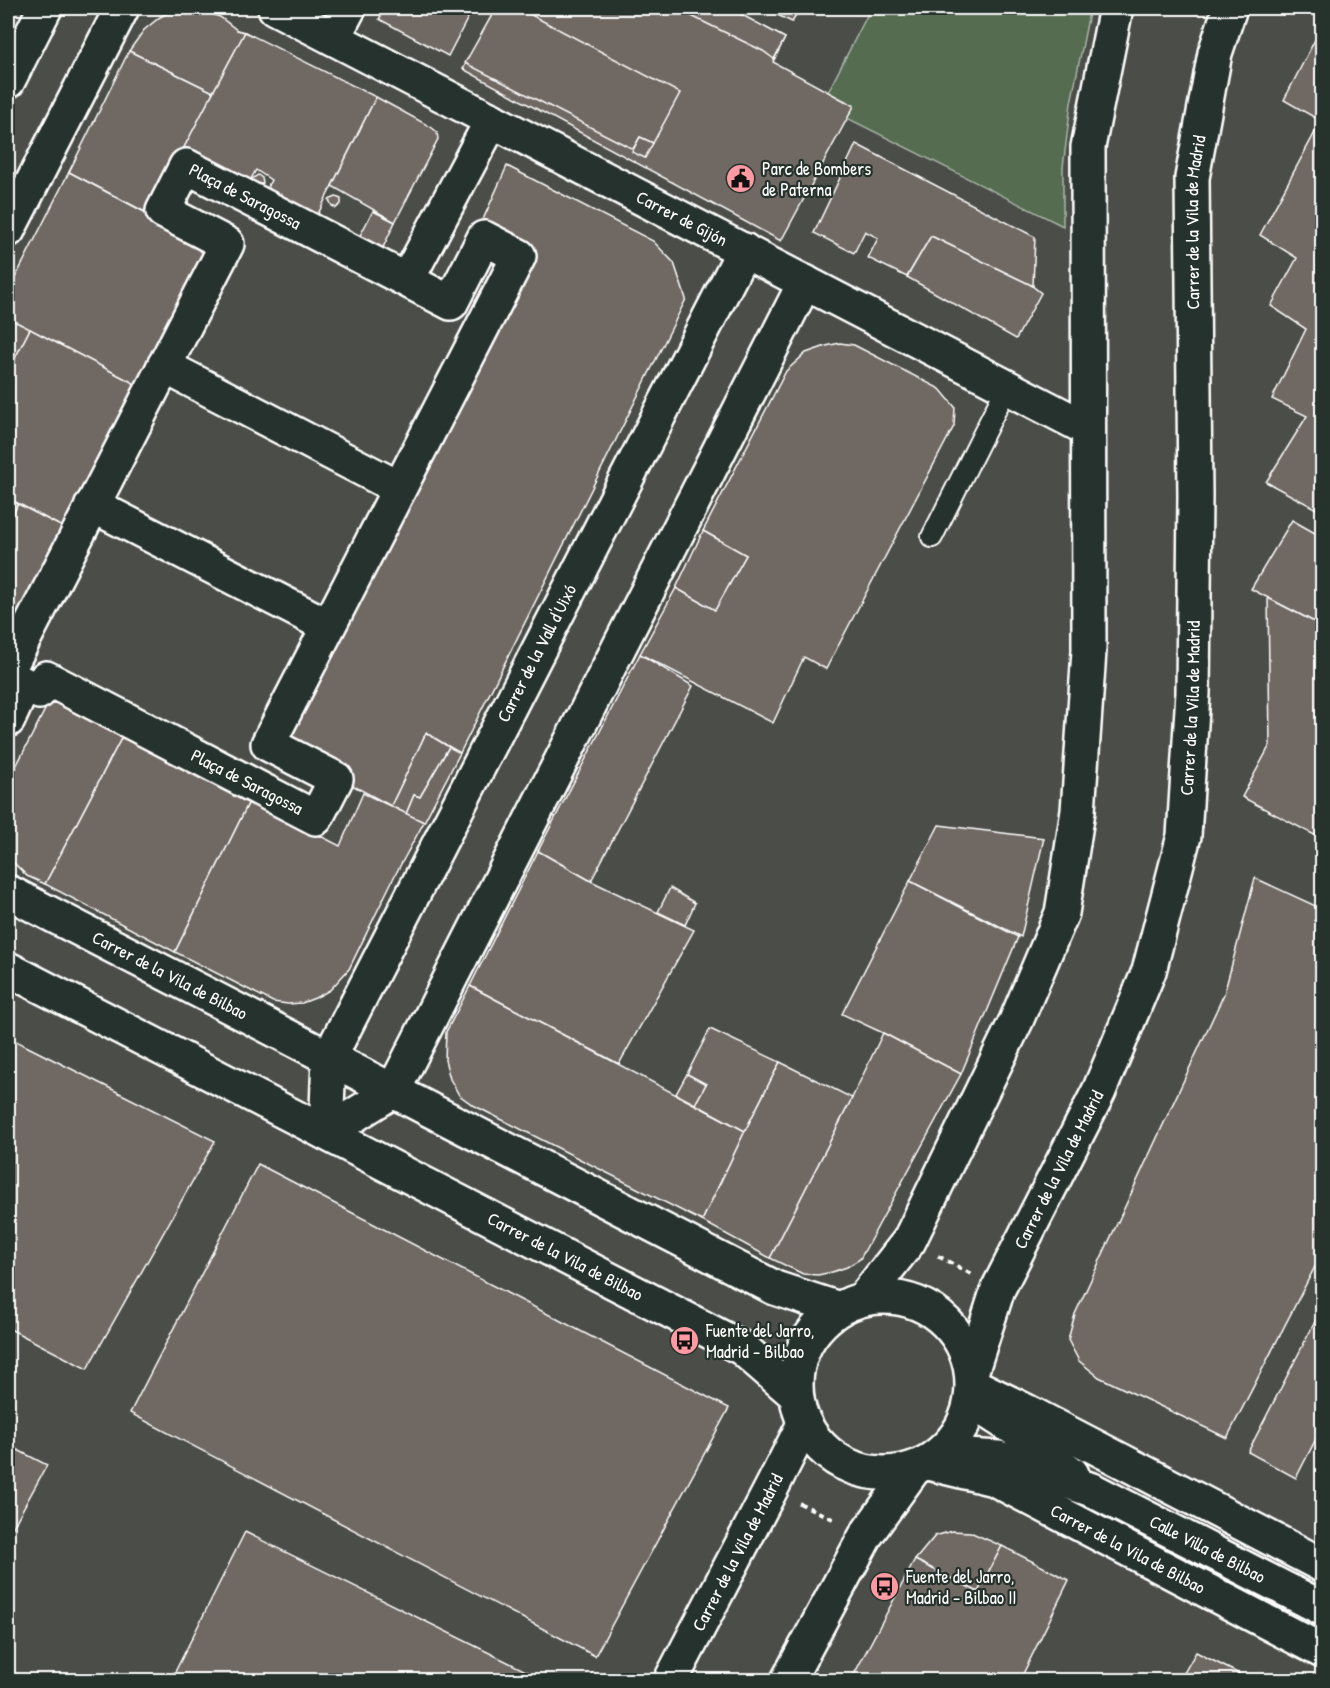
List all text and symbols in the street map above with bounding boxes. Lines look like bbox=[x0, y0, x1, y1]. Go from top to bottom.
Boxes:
street label: Carrer de la Vila de Madrid bbox=[1179, 133, 1212, 310]
place label: Parc de Bombers de Paterna bbox=[762, 156, 871, 202]
street label: Plaça de Saragossa bbox=[185, 157, 305, 235]
public building icon: Parc de Bombers de Paterna bbox=[725, 163, 757, 195]
street label: Carrer de Gijón bbox=[632, 184, 732, 252]
street label: Carrer de la Vall d'Uixó bbox=[491, 580, 582, 726]
street label: Carrer de la Vila de Madrid bbox=[1174, 621, 1206, 796]
street label: Plaça de Saragossa bbox=[187, 743, 307, 820]
street label: Carrer de la Vila de Bilbao bbox=[88, 925, 252, 1026]
street label: Carrer de la Vila de Madrid bbox=[1008, 1086, 1109, 1253]
street label: Carrer de la Vila de Bilbao bbox=[483, 1206, 647, 1307]
place label: Fuente del Jarro, Madrid - Bilbao bbox=[705, 1318, 814, 1364]
bus stop icon: Fuente del Jarro, Madrid - Bilbao bbox=[669, 1325, 701, 1357]
street label: Carrer de la Vila de Madrid bbox=[686, 1469, 789, 1635]
street label: Carrer de la Vila de Bilbao bbox=[1046, 1498, 1210, 1600]
street label: Calle Villa de Bilbao bbox=[1145, 1509, 1270, 1589]
place label: Fuente del Jarro, Madrid - Bilbao II bbox=[905, 1564, 1017, 1610]
bus stop icon: Fuente del Jarro, Madrid - Bilbao II bbox=[869, 1571, 901, 1603]

